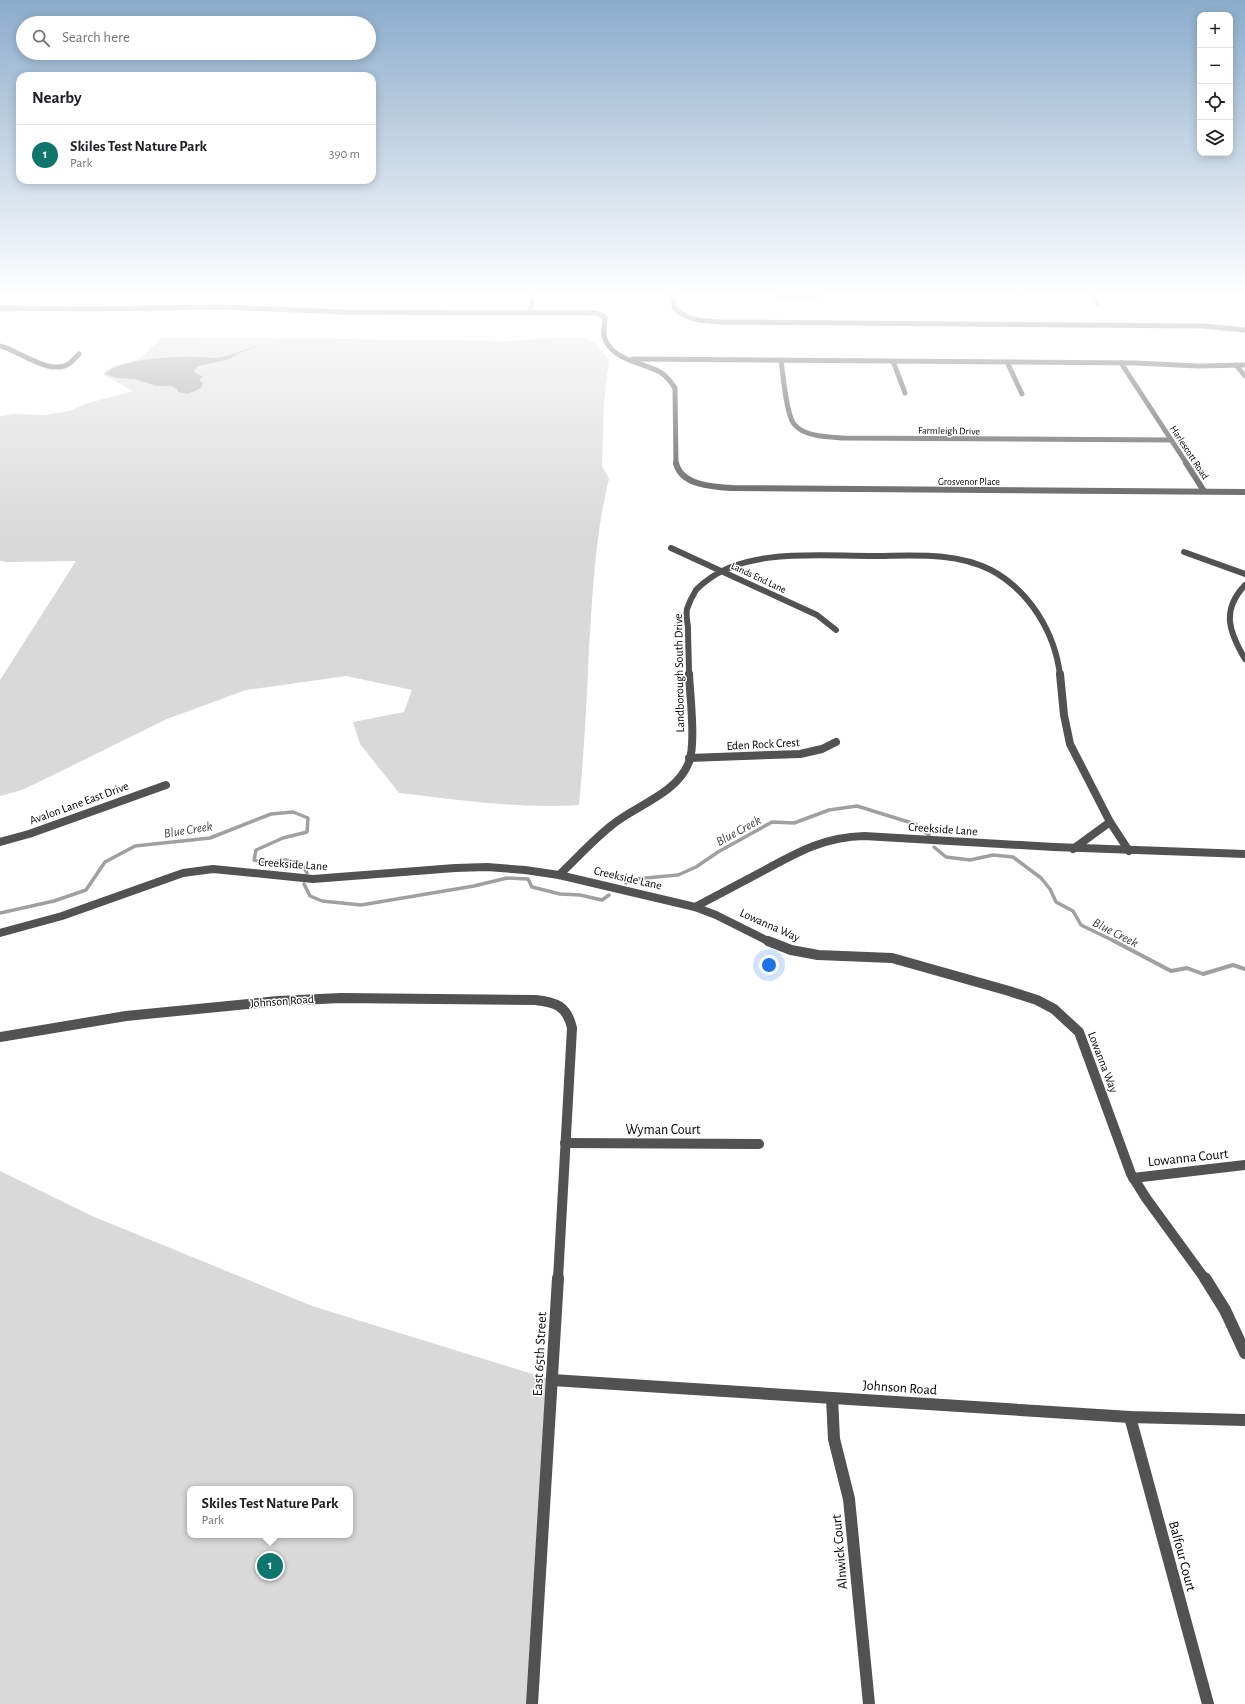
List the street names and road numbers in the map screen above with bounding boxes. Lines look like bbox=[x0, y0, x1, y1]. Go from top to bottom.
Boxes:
street label: Harlescott Road bbox=[1168, 424, 1210, 481]
street label: Farmleigh Drive bbox=[918, 425, 980, 437]
street label: Grosvenor Place bbox=[938, 477, 1000, 487]
street label: Lands End Lane bbox=[729, 561, 788, 595]
street label: Landborough South Drive bbox=[672, 613, 686, 733]
street label: Eden Rock Crest bbox=[726, 736, 800, 752]
street label: Avalon Lane East Drive bbox=[28, 779, 130, 827]
street label: Creekside Lane bbox=[908, 821, 978, 837]
street label: Creekside Lane bbox=[258, 856, 328, 872]
street label: Creekside Lane bbox=[593, 864, 663, 892]
street label: Lowanna Way bbox=[738, 906, 802, 944]
street label: Johnson Road bbox=[250, 993, 314, 1009]
street label: Lowanna Way bbox=[1085, 1030, 1120, 1094]
street label: Wyman Court bbox=[625, 1123, 701, 1137]
street label: Lowanna Court bbox=[1147, 1147, 1230, 1169]
street label: East 65th Street bbox=[531, 1311, 549, 1397]
street label: Johnson Road bbox=[862, 1378, 938, 1398]
street label: Alnwick Court bbox=[830, 1513, 850, 1590]
street label: Balfour Court bbox=[1166, 1520, 1198, 1593]

